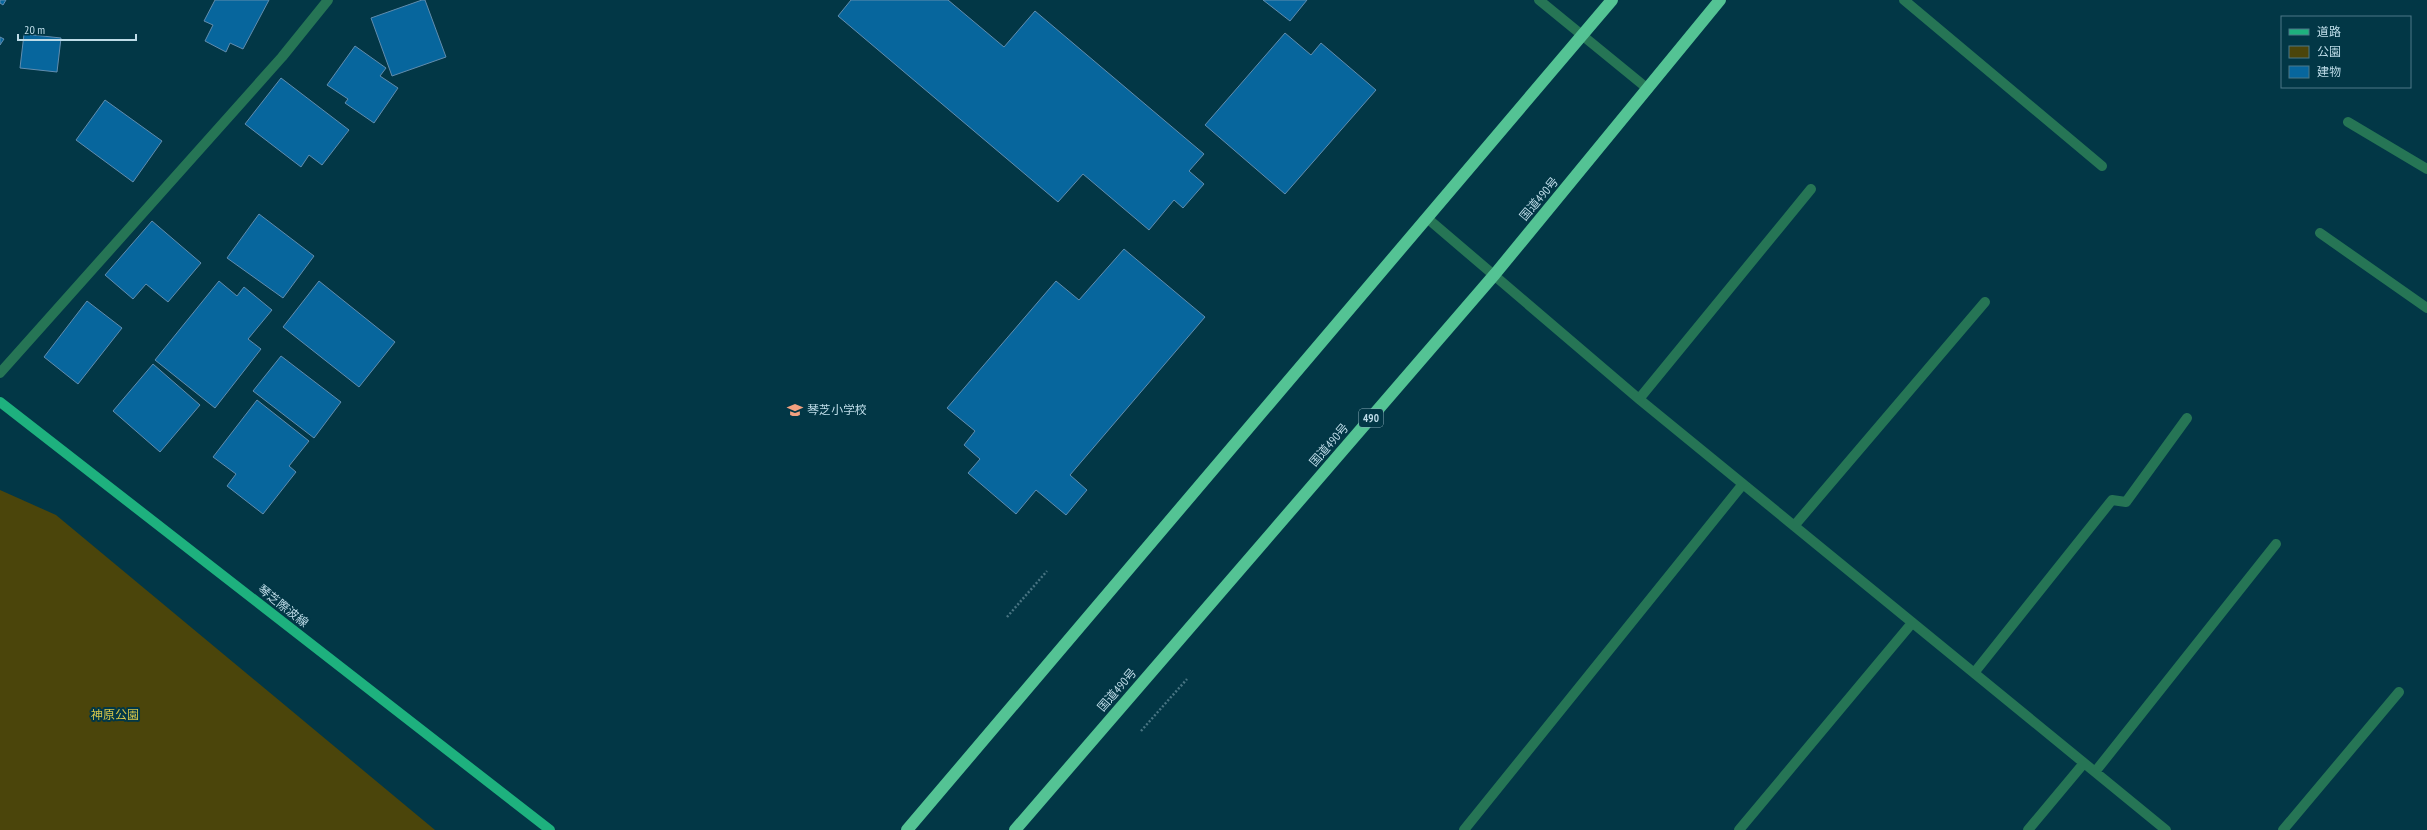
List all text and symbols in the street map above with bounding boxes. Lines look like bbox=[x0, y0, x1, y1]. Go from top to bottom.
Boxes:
scale bar bbox=[18, 16, 136, 42]
legend bbox=[2281, 16, 2411, 88]
text: 20 m bbox=[24, 22, 45, 37]
text: 道路 bbox=[2317, 24, 2341, 39]
text: 公園 bbox=[2317, 44, 2341, 59]
text: 建物 bbox=[2317, 64, 2341, 79]
street label: 国道490号 bbox=[1516, 174, 1561, 223]
school or university icon: 琴芝小学校 bbox=[786, 401, 804, 419]
place label: 琴芝小学校 bbox=[807, 402, 867, 417]
road number: 490 bbox=[1359, 409, 1383, 427]
street label: 国道490号 bbox=[1306, 420, 1351, 469]
street label: 琴芝際波線 bbox=[255, 581, 312, 630]
street label: 国道490号 bbox=[1094, 665, 1139, 714]
park label: 神原公園 bbox=[91, 707, 139, 722]

